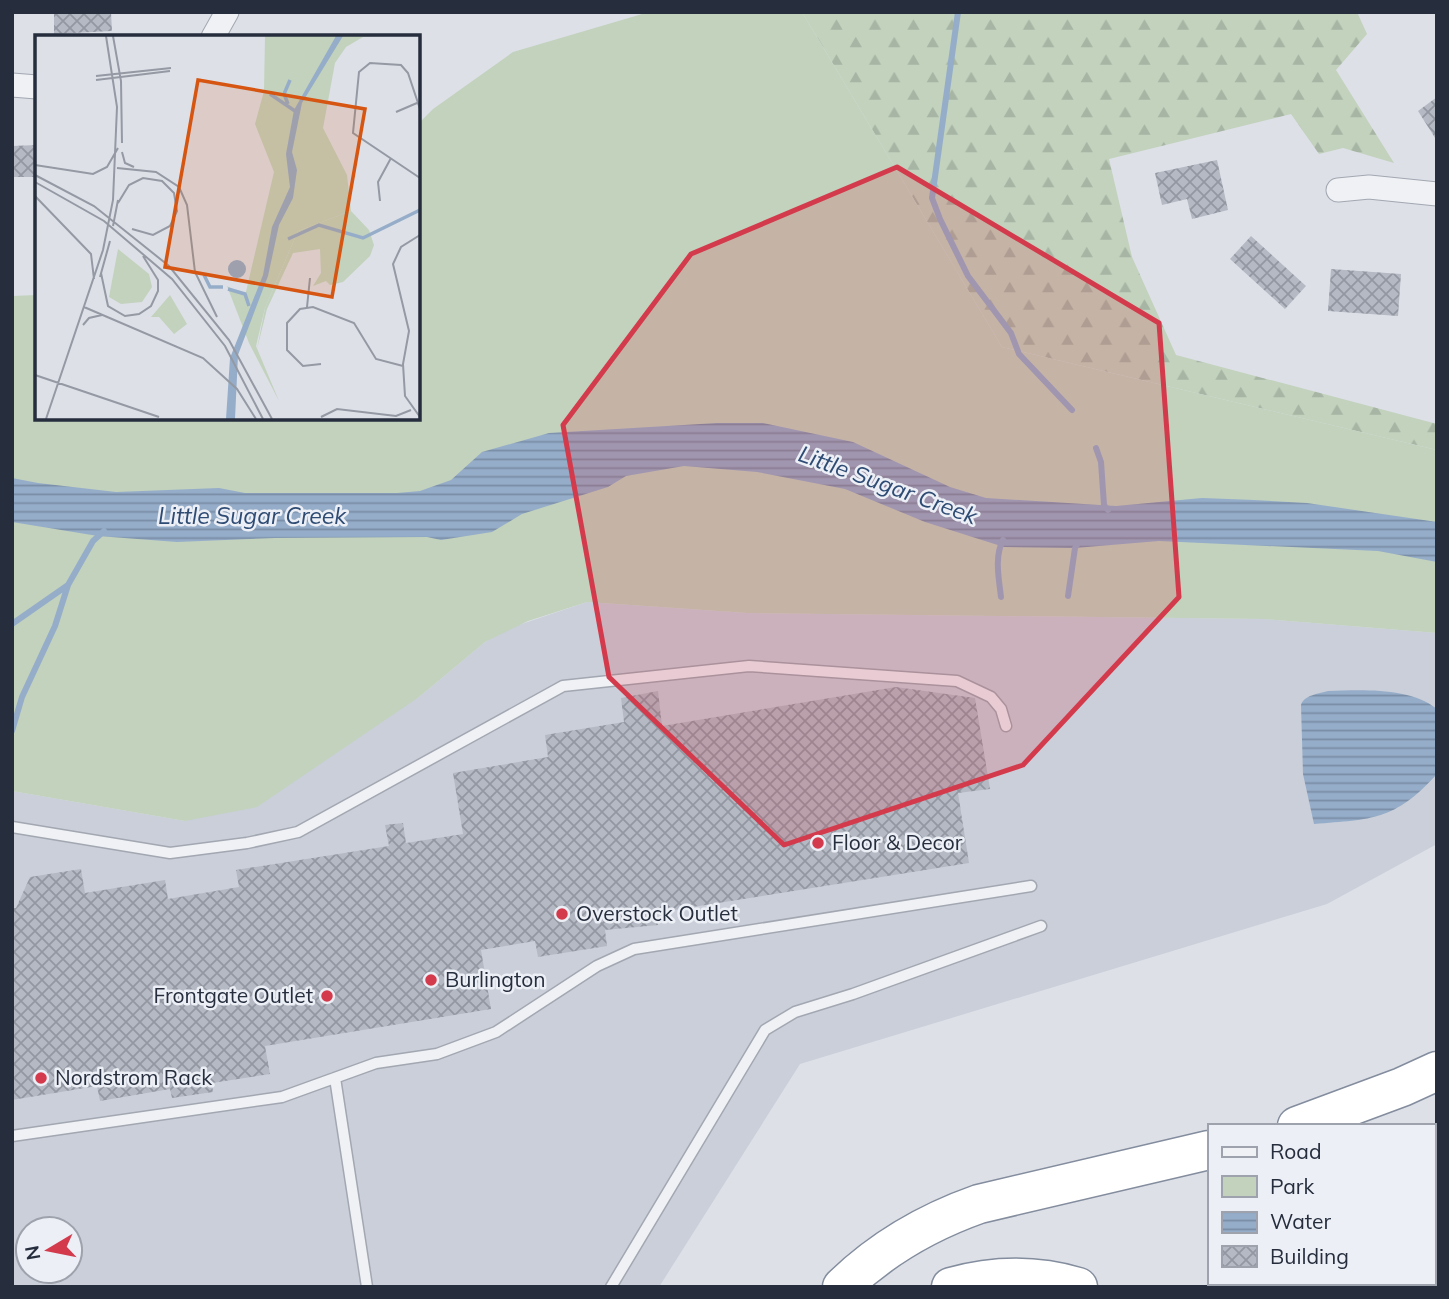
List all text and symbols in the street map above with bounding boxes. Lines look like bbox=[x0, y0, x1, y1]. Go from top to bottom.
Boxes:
inset map bbox=[35, 35, 420, 420]
water label: Little Sugar Creek bbox=[795, 439, 983, 531]
water label: Little Sugar Creek bbox=[158, 501, 347, 530]
place label: Floor & Decor bbox=[832, 829, 963, 855]
marker: Floor & Decor bbox=[810, 835, 826, 851]
place label: Overstock Outlet bbox=[576, 900, 738, 926]
marker: Overstock Outlet bbox=[554, 906, 570, 922]
place label: Burlington bbox=[445, 966, 546, 992]
marker: Burlington bbox=[423, 972, 439, 988]
place label: Frontgate Outlet bbox=[154, 982, 313, 1008]
marker: Frontgate Outlet bbox=[319, 988, 335, 1004]
place label: Nordstrom Rack bbox=[55, 1064, 212, 1090]
marker: Nordstrom Rack bbox=[33, 1070, 49, 1086]
legend bbox=[1208, 1124, 1435, 1285]
text: Road bbox=[1270, 1138, 1321, 1164]
text: Park bbox=[1270, 1173, 1314, 1199]
text: Water bbox=[1270, 1208, 1331, 1234]
north arrow bbox=[14, 1215, 84, 1285]
text: Building bbox=[1270, 1243, 1349, 1269]
text: N bbox=[19, 1244, 45, 1262]

